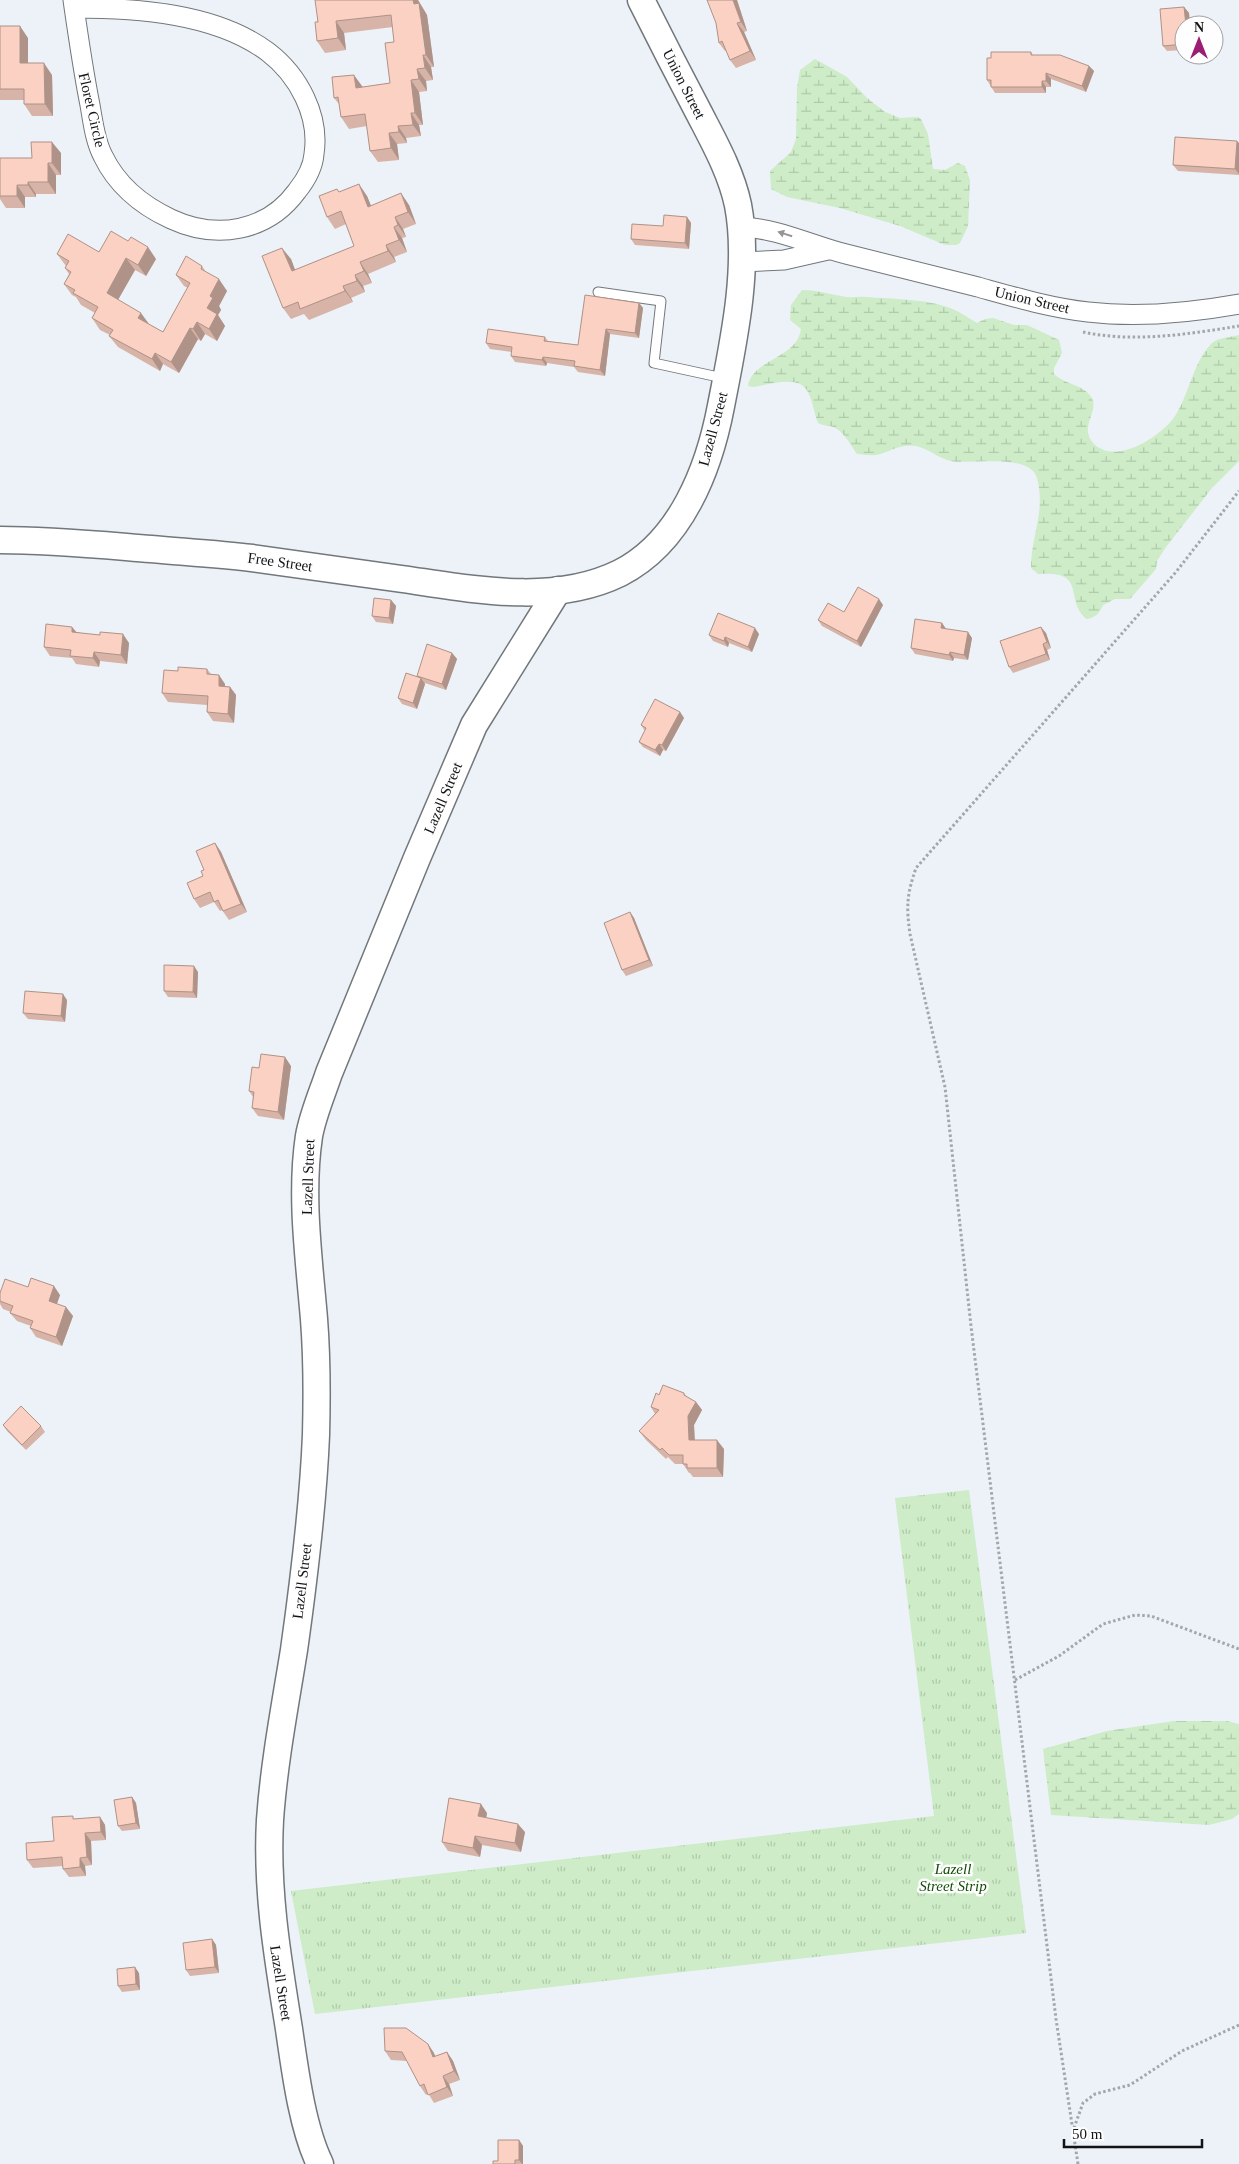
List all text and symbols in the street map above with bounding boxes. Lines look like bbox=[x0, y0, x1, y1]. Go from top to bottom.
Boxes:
north arrow bbox=[1174, 15, 1224, 65]
text: N bbox=[1194, 20, 1204, 35]
street label: Union Street bbox=[660, 46, 709, 122]
street label: Floret Circle bbox=[76, 71, 108, 149]
one-way arrow bbox=[777, 230, 792, 238]
street label: Union Street bbox=[993, 284, 1072, 317]
street label: Lazell Street bbox=[695, 389, 731, 468]
street label: Free Street bbox=[247, 550, 314, 575]
street label: Lazell Street bbox=[421, 759, 466, 836]
street label: Lazell Street bbox=[299, 1138, 317, 1215]
street label: Lazell Street bbox=[289, 1541, 315, 1620]
park label: Lazell Street Strip bbox=[919, 1861, 987, 1894]
street label: Lazell Street bbox=[267, 1944, 295, 2023]
scale bar bbox=[1064, 2116, 1202, 2148]
text: 50 m bbox=[1072, 2126, 1103, 2142]

